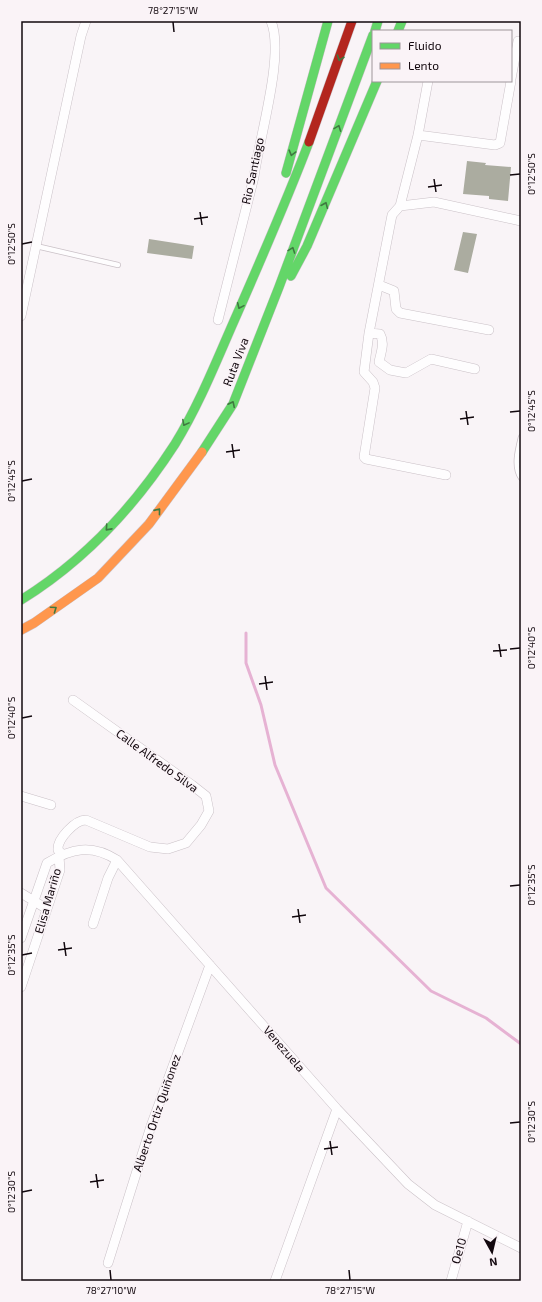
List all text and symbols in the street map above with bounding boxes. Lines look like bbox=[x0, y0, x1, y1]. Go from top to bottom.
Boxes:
text: 78°27'15"W bbox=[148, 4, 199, 16]
legend bbox=[372, 30, 512, 82]
text: Fluido bbox=[408, 38, 442, 52]
one-way arrow bbox=[336, 54, 344, 61]
text: Lento bbox=[408, 58, 439, 72]
one-way arrow bbox=[333, 125, 341, 132]
street label: Rio Santiago bbox=[238, 136, 266, 205]
one-way arrow bbox=[288, 149, 297, 156]
text: 0°12'50"S bbox=[525, 153, 537, 195]
one-way arrow bbox=[320, 202, 328, 209]
text: 0°12'50"S bbox=[5, 223, 17, 265]
one-way arrow bbox=[287, 246, 296, 253]
one-way arrow bbox=[237, 301, 245, 309]
street label: Ruta Viva bbox=[219, 335, 251, 388]
text: 0°12'45"S bbox=[525, 390, 537, 432]
one-way arrow bbox=[227, 401, 235, 409]
one-way arrow bbox=[182, 419, 190, 427]
text: 0°12'45"S bbox=[5, 460, 17, 502]
one-way arrow bbox=[154, 509, 161, 516]
one-way arrow bbox=[106, 523, 113, 531]
one-way arrow bbox=[50, 606, 57, 614]
text: 0°12'40"S bbox=[525, 626, 537, 669]
text: 0°12'40"S bbox=[5, 696, 17, 739]
street label: Calle Alfredo Silva bbox=[114, 726, 201, 795]
text: 0°12'35"S bbox=[525, 864, 537, 906]
street label: Elisa Mariño bbox=[31, 866, 63, 935]
text: 0°12'35"S bbox=[5, 934, 17, 976]
street label: Venezuela bbox=[261, 1023, 308, 1074]
street label: Alberto Ortiz Quiñonez bbox=[129, 1052, 184, 1174]
text: 0°12'30"S bbox=[525, 1101, 537, 1143]
text: 0°12'30"S bbox=[5, 1171, 17, 1213]
north arrow bbox=[472, 1232, 512, 1272]
street label: Oe10 bbox=[448, 1236, 468, 1265]
text: N bbox=[489, 1255, 498, 1269]
text: 78°27'10"W bbox=[86, 1284, 137, 1296]
text: 78°27'15"W bbox=[325, 1284, 376, 1296]

